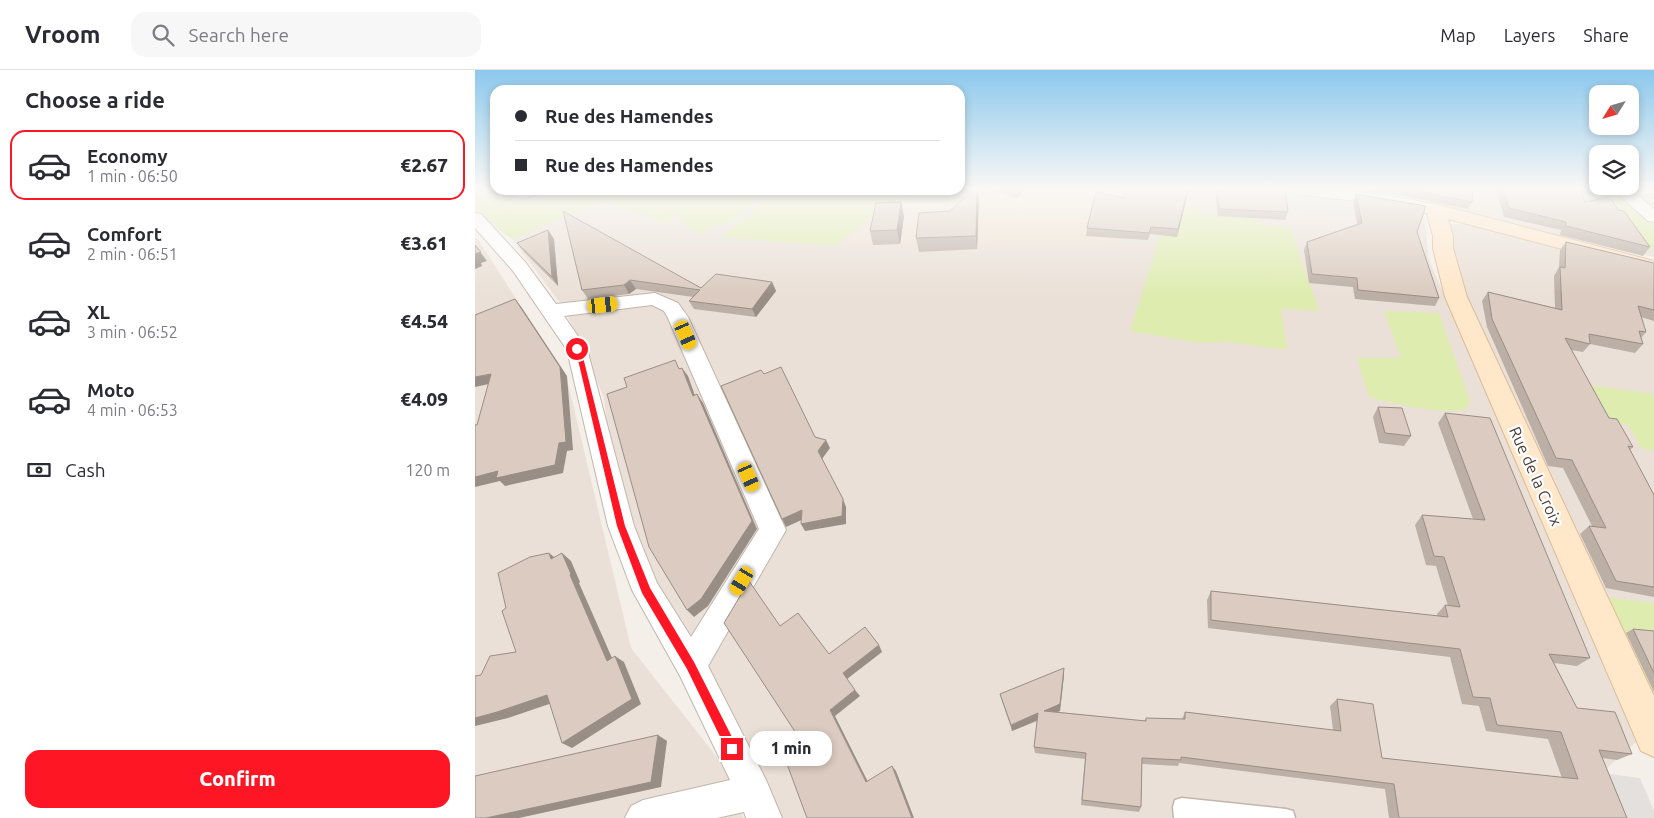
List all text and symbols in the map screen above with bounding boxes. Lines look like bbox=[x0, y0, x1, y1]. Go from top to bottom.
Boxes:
search box bbox=[131, 12, 481, 57]
text: Vroom bbox=[25, 21, 101, 48]
icon: search bbox=[149, 21, 177, 49]
text: Search here bbox=[189, 24, 289, 46]
text: Map bbox=[1440, 25, 1476, 45]
text: Layers bbox=[1504, 25, 1555, 45]
text: Share bbox=[1583, 25, 1629, 45]
north arrow bbox=[1589, 85, 1639, 135]
map controls bbox=[1589, 85, 1639, 195]
text: Choose a ride bbox=[25, 87, 165, 112]
text: Rue des Hamendes bbox=[545, 105, 714, 127]
icon: car bbox=[27, 143, 72, 188]
text: Economy bbox=[87, 145, 168, 167]
button: layers bbox=[1589, 145, 1639, 195]
text: €2.67 bbox=[400, 154, 448, 176]
text: Rue des Hamendes bbox=[545, 154, 714, 176]
text: 1 min · 06:50 bbox=[87, 167, 178, 185]
icon: car bbox=[27, 221, 72, 266]
text: Comfort bbox=[87, 223, 162, 245]
text: €3.61 bbox=[400, 232, 448, 254]
text: 2 min · 06:51 bbox=[87, 245, 178, 263]
car bbox=[587, 296, 618, 314]
icon: car bbox=[27, 299, 72, 344]
text: XL bbox=[87, 301, 110, 323]
text: €4.54 bbox=[400, 310, 448, 332]
car bbox=[673, 318, 698, 352]
text: 3 min · 06:52 bbox=[87, 323, 178, 341]
route start bbox=[566, 338, 588, 360]
icon: car bbox=[27, 377, 72, 422]
text: Moto bbox=[87, 379, 135, 401]
text: €4.09 bbox=[400, 388, 448, 410]
text: 4 min · 06:53 bbox=[87, 401, 178, 419]
street label: Rue de la Croix bbox=[1506, 424, 1566, 528]
icon: cash bbox=[25, 456, 53, 484]
text: Cash bbox=[65, 459, 106, 481]
car bbox=[736, 460, 761, 494]
text: 120 m bbox=[405, 461, 450, 479]
car bbox=[727, 564, 756, 598]
callout: 1 min bbox=[749, 732, 832, 766]
route end bbox=[721, 738, 743, 760]
text: 1 min bbox=[771, 739, 811, 757]
button: Confirm bbox=[25, 750, 450, 808]

